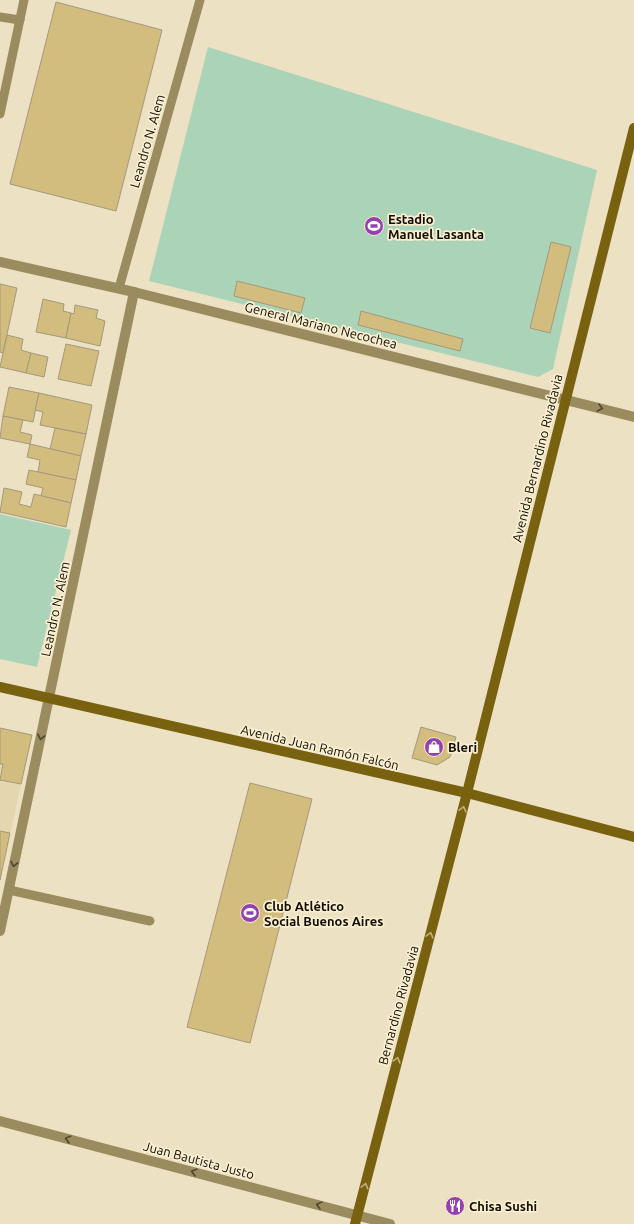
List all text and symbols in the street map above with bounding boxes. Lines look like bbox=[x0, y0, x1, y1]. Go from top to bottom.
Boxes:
street label: Leandro N. Alem bbox=[127, 93, 167, 189]
place label: Estadio Manuel Lasanta bbox=[388, 212, 484, 241]
sports icon: Estadio Manuel Lasanta bbox=[363, 215, 385, 237]
street label: General Mariano Necochea bbox=[243, 299, 399, 351]
street label: Avenida Bernardino Rivadavia bbox=[509, 373, 565, 543]
one-way arrow bbox=[596, 403, 603, 412]
street label: Leandro N. Alem bbox=[38, 560, 72, 658]
street label: Avenida Juan Ramón Falcón bbox=[240, 722, 400, 772]
one-way arrow bbox=[37, 734, 46, 740]
shop icon: Bleri bbox=[423, 736, 445, 758]
place label: Bleri bbox=[448, 740, 477, 754]
one-way arrow bbox=[458, 805, 466, 812]
one-way arrow bbox=[11, 861, 19, 867]
place label: Club Atlético Social Buenos Aires bbox=[264, 899, 383, 928]
sports icon: Club Atlético Social Buenos Aires bbox=[239, 902, 261, 924]
one-way arrow bbox=[425, 931, 434, 938]
street label: Bernardino Rivadavia bbox=[375, 944, 421, 1066]
one-way arrow bbox=[392, 1057, 401, 1064]
one-way arrow bbox=[65, 1135, 72, 1144]
street label: Juan Bautista Justo bbox=[142, 1138, 256, 1182]
one-way arrow bbox=[191, 1168, 198, 1177]
one-way arrow bbox=[360, 1183, 368, 1189]
restaurant icon: Chisa Sushi bbox=[444, 1195, 466, 1217]
place label: Chisa Sushi bbox=[469, 1199, 537, 1213]
one-way arrow bbox=[316, 1201, 323, 1210]

